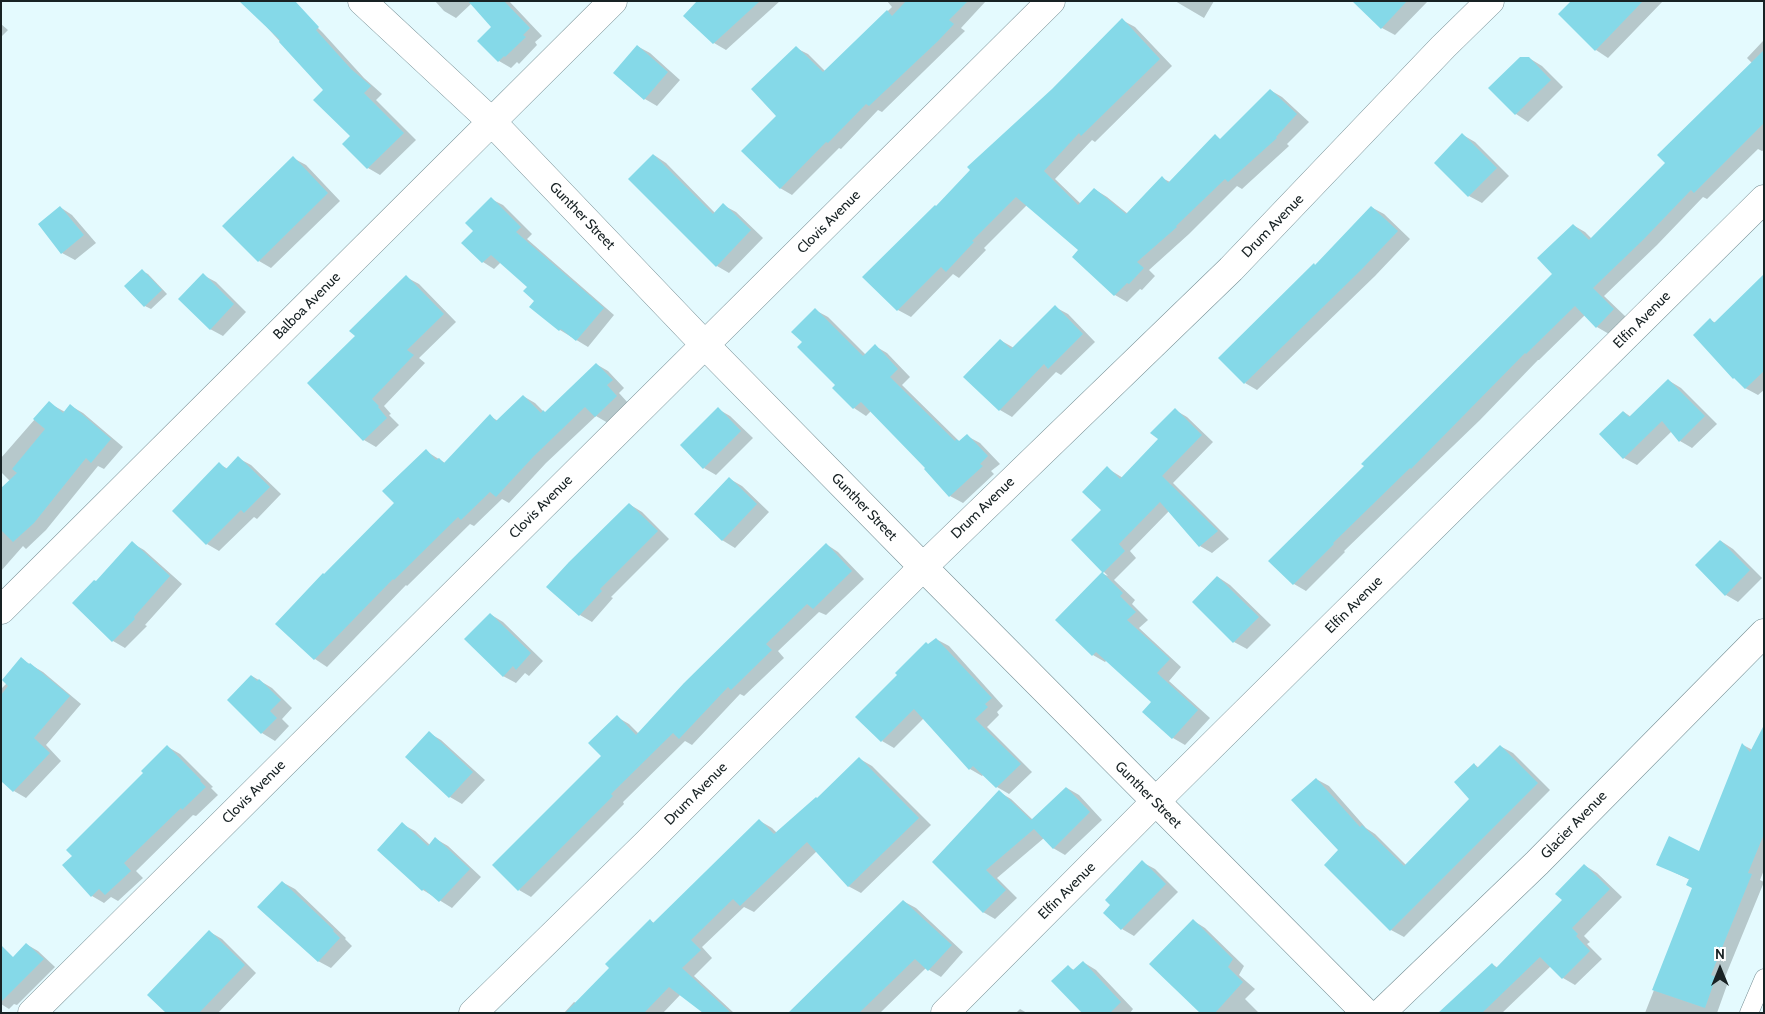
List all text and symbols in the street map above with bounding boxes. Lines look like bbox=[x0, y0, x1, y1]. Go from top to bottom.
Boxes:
street label: Gunther Street bbox=[546, 179, 618, 253]
street label: Clovis Avenue bbox=[794, 187, 864, 257]
street label: Drum Avenue bbox=[1239, 191, 1307, 261]
street label: Balboa Avenue bbox=[270, 269, 344, 343]
street label: Elfin Avenue bbox=[1610, 288, 1674, 352]
street label: Gunther Street bbox=[828, 470, 900, 544]
street label: Clovis Avenue bbox=[506, 472, 576, 542]
street label: Drum Avenue bbox=[948, 474, 1018, 542]
street label: Elfin Avenue bbox=[1322, 573, 1386, 637]
street label: Clovis Avenue bbox=[219, 757, 289, 827]
street label: Gunther Street bbox=[1111, 758, 1185, 832]
street label: Drum Avenue bbox=[661, 759, 731, 829]
street label: Glacier Avenue bbox=[1537, 788, 1611, 862]
street label: Elfin Avenue bbox=[1035, 859, 1099, 923]
north arrow bbox=[1695, 944, 1745, 994]
text: N bbox=[1715, 945, 1725, 963]

